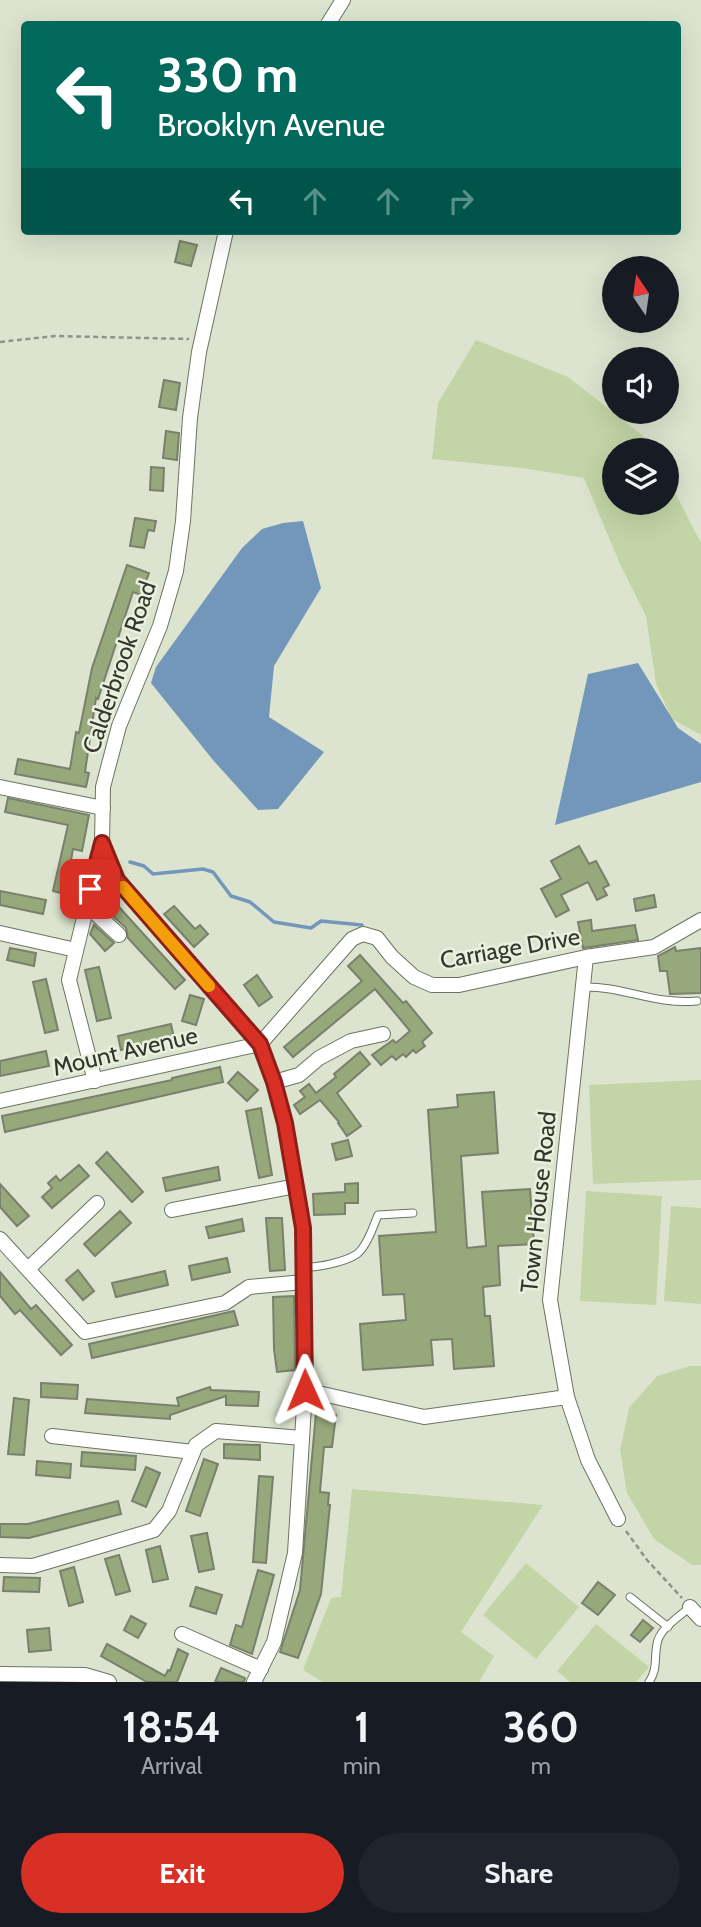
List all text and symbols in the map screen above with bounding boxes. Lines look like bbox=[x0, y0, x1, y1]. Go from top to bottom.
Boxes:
text: 330 m bbox=[157, 45, 298, 104]
icon: left bbox=[42, 49, 133, 140]
text: Brooklyn Avenue bbox=[157, 105, 385, 144]
icon: left bbox=[223, 182, 261, 220]
icon: ahead bbox=[296, 182, 334, 220]
icon: ahead bbox=[369, 182, 407, 220]
icon: right bbox=[442, 182, 480, 220]
north arrow bbox=[602, 256, 679, 332]
map controls bbox=[602, 256, 679, 515]
button: sound bbox=[602, 347, 679, 424]
button: layers bbox=[602, 438, 679, 515]
street label: Calderbrook Road bbox=[76, 577, 162, 757]
pin bbox=[60, 859, 120, 919]
icon: arrive bbox=[71, 870, 109, 908]
street label: Carriage Drive bbox=[438, 921, 582, 975]
street label: Mount Avenue bbox=[50, 1020, 200, 1082]
street label: Town House Road bbox=[514, 1110, 562, 1294]
position arrow bbox=[268, 1353, 342, 1427]
text: 18:54 bbox=[122, 1701, 221, 1753]
text: 1 bbox=[354, 1701, 370, 1753]
text: 360 bbox=[503, 1701, 579, 1753]
text: Arrival bbox=[141, 1752, 202, 1780]
text: min bbox=[343, 1752, 381, 1780]
text: m bbox=[531, 1752, 551, 1780]
button: Exit bbox=[21, 1833, 344, 1913]
button: Share bbox=[358, 1833, 680, 1913]

